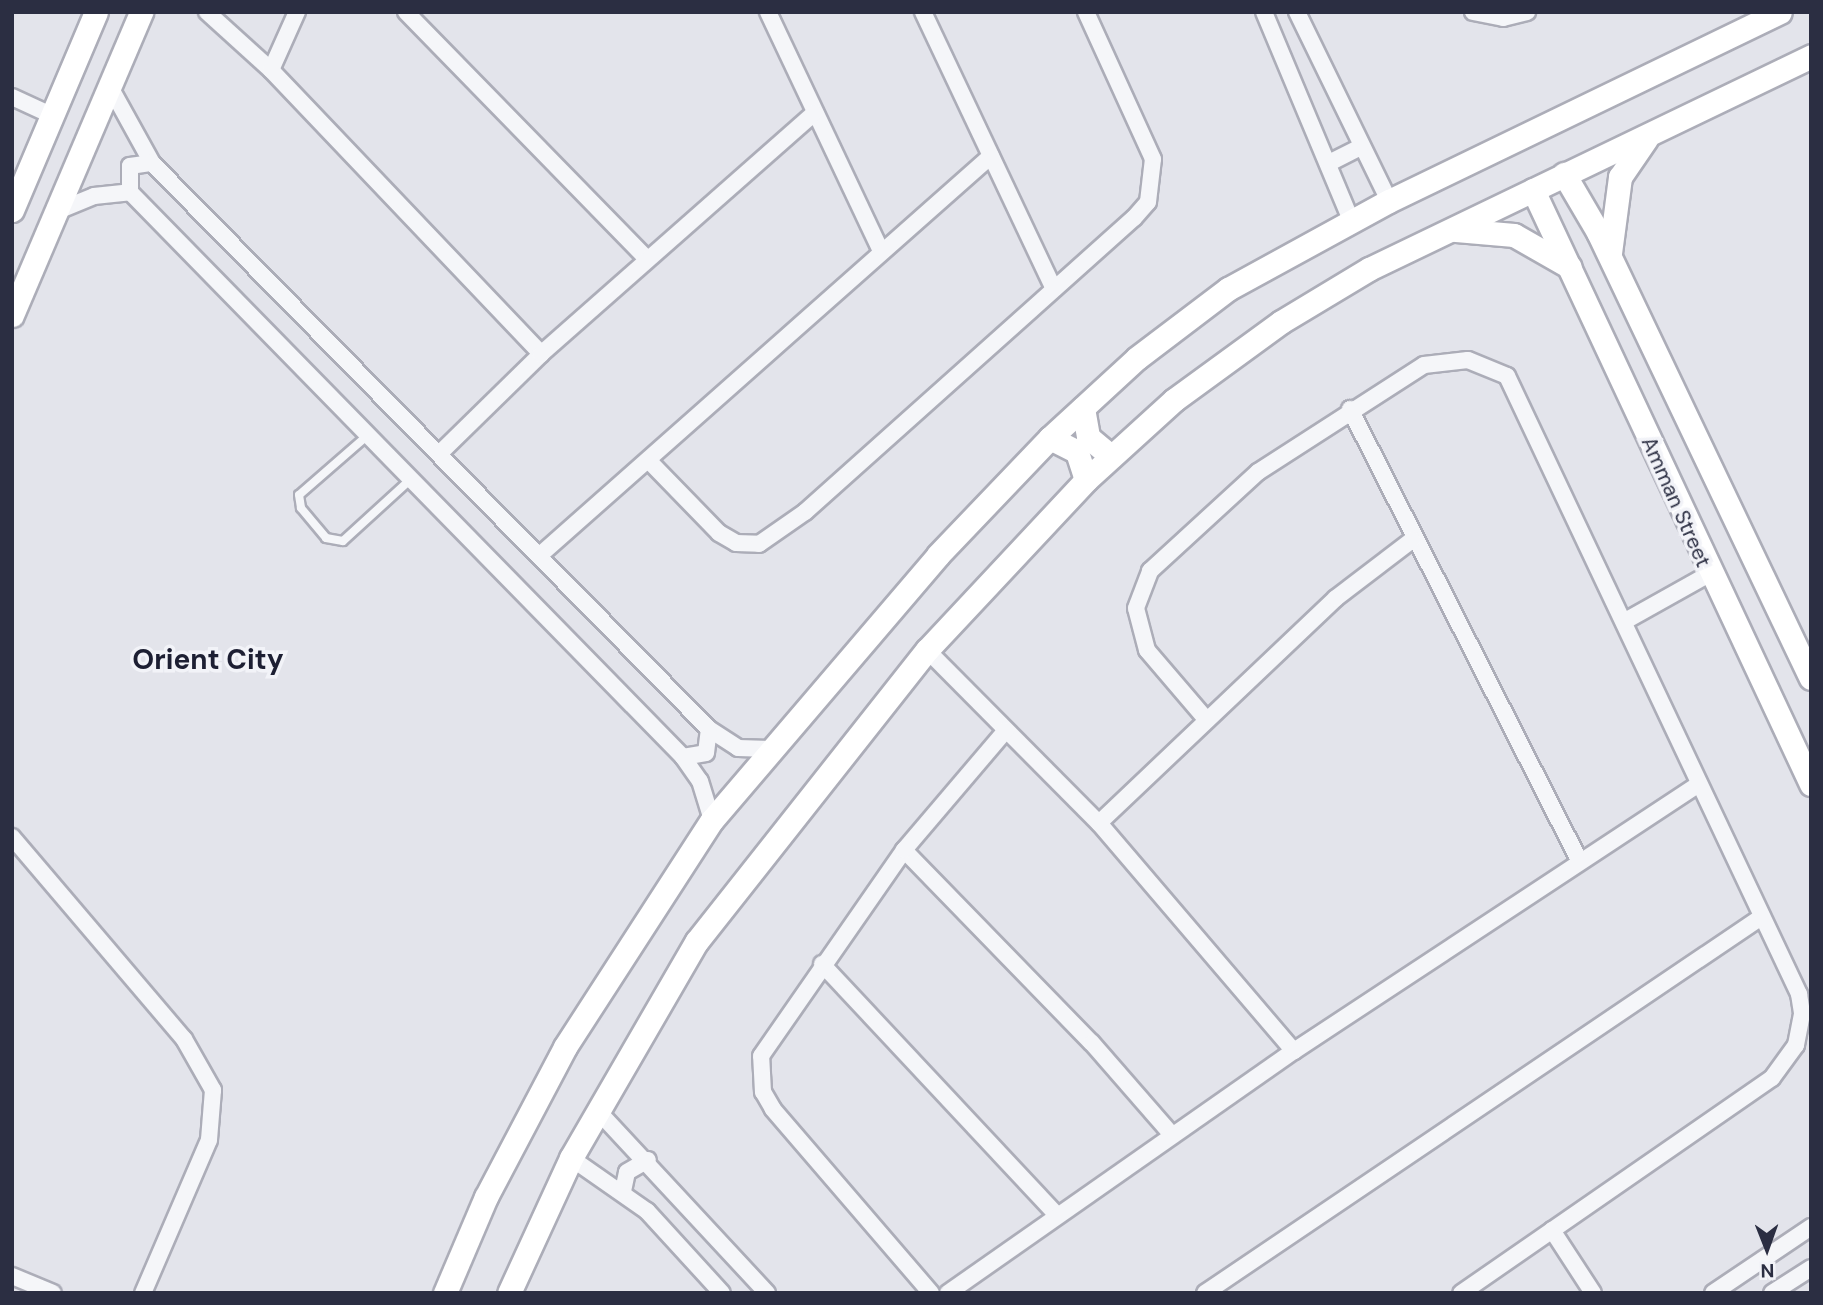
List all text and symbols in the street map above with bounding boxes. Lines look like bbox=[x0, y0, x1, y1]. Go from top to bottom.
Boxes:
street label: Amman Street bbox=[1636, 433, 1716, 571]
district label: Orient City bbox=[132, 643, 284, 677]
north arrow bbox=[1732, 1214, 1802, 1284]
text: N bbox=[1760, 1258, 1775, 1283]

